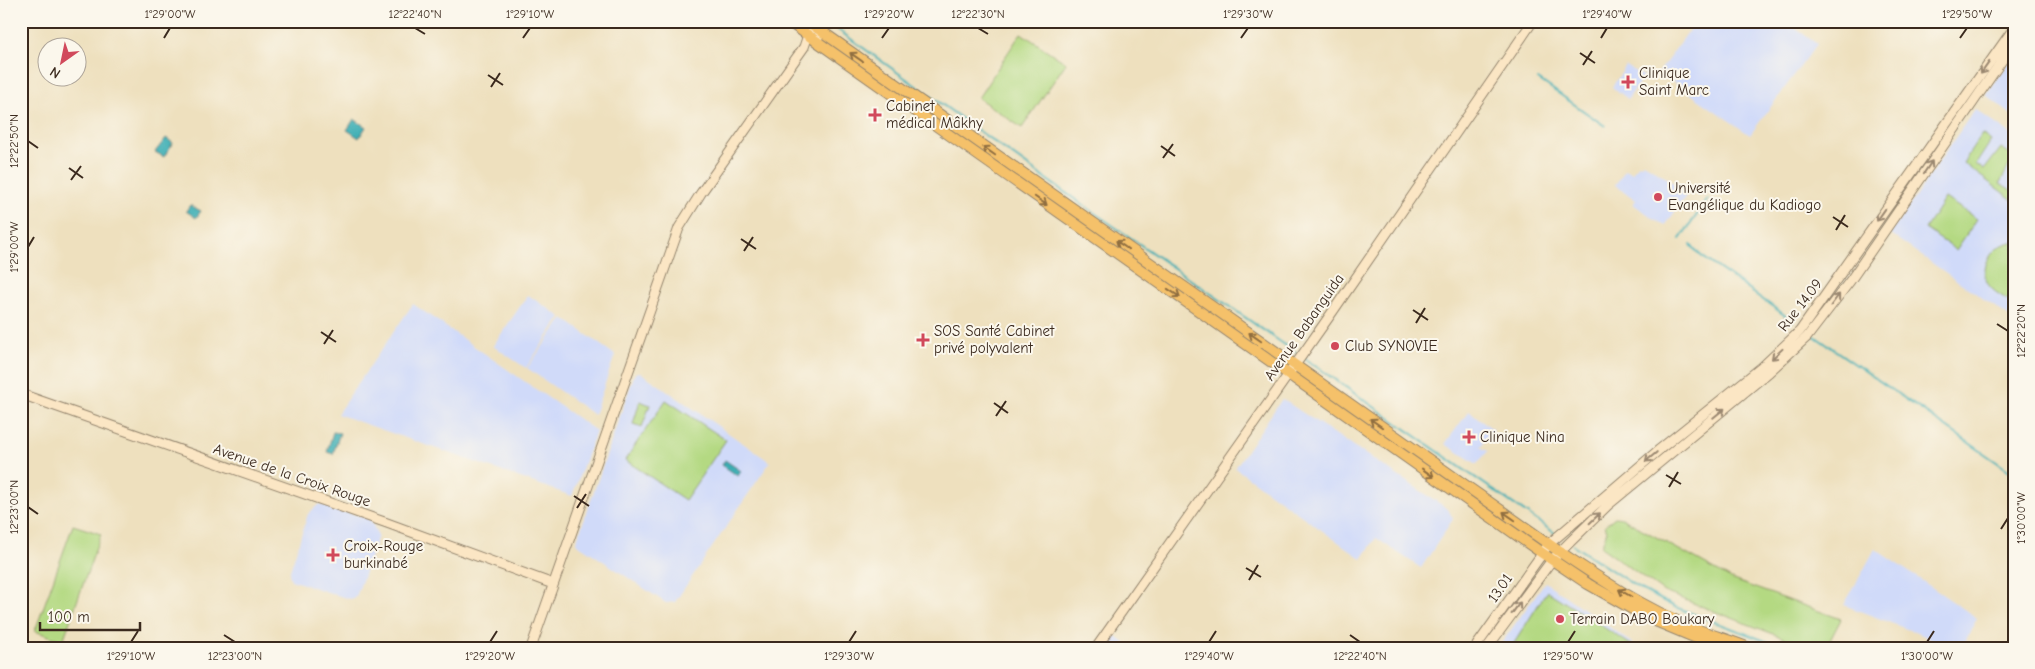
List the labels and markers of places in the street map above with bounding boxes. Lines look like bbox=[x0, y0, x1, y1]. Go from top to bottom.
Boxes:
place label: Clinique Saint Marc bbox=[1639, 64, 1709, 99]
marker: Clinique Saint Marc bbox=[1621, 75, 1635, 89]
place label: Cabinet médical Mâkhy bbox=[886, 97, 983, 132]
marker: Cabinet médical Mâkhy bbox=[868, 108, 882, 122]
place label: Université Evangélique du Kadiogo bbox=[1668, 179, 1821, 214]
marker: Université Evangélique du Kadiogo bbox=[1652, 191, 1664, 203]
place label: SOS Santé Cabinet privé polyvalent bbox=[934, 322, 1055, 357]
marker: SOS Santé Cabinet privé polyvalent bbox=[916, 333, 930, 347]
place label: Club SYNOVIE bbox=[1345, 337, 1438, 355]
marker: Club SYNOVIE bbox=[1329, 340, 1341, 352]
place label: Clinique Nina bbox=[1480, 428, 1565, 446]
marker: Clinique Nina bbox=[1462, 430, 1476, 444]
place label: Croix-Rouge burkinabé bbox=[344, 537, 424, 572]
marker: Croix-Rouge burkinabé bbox=[326, 548, 340, 562]
place label: Terrain DABO Boukary bbox=[1570, 610, 1715, 628]
marker: Terrain DABO Boukary bbox=[1554, 613, 1566, 625]

